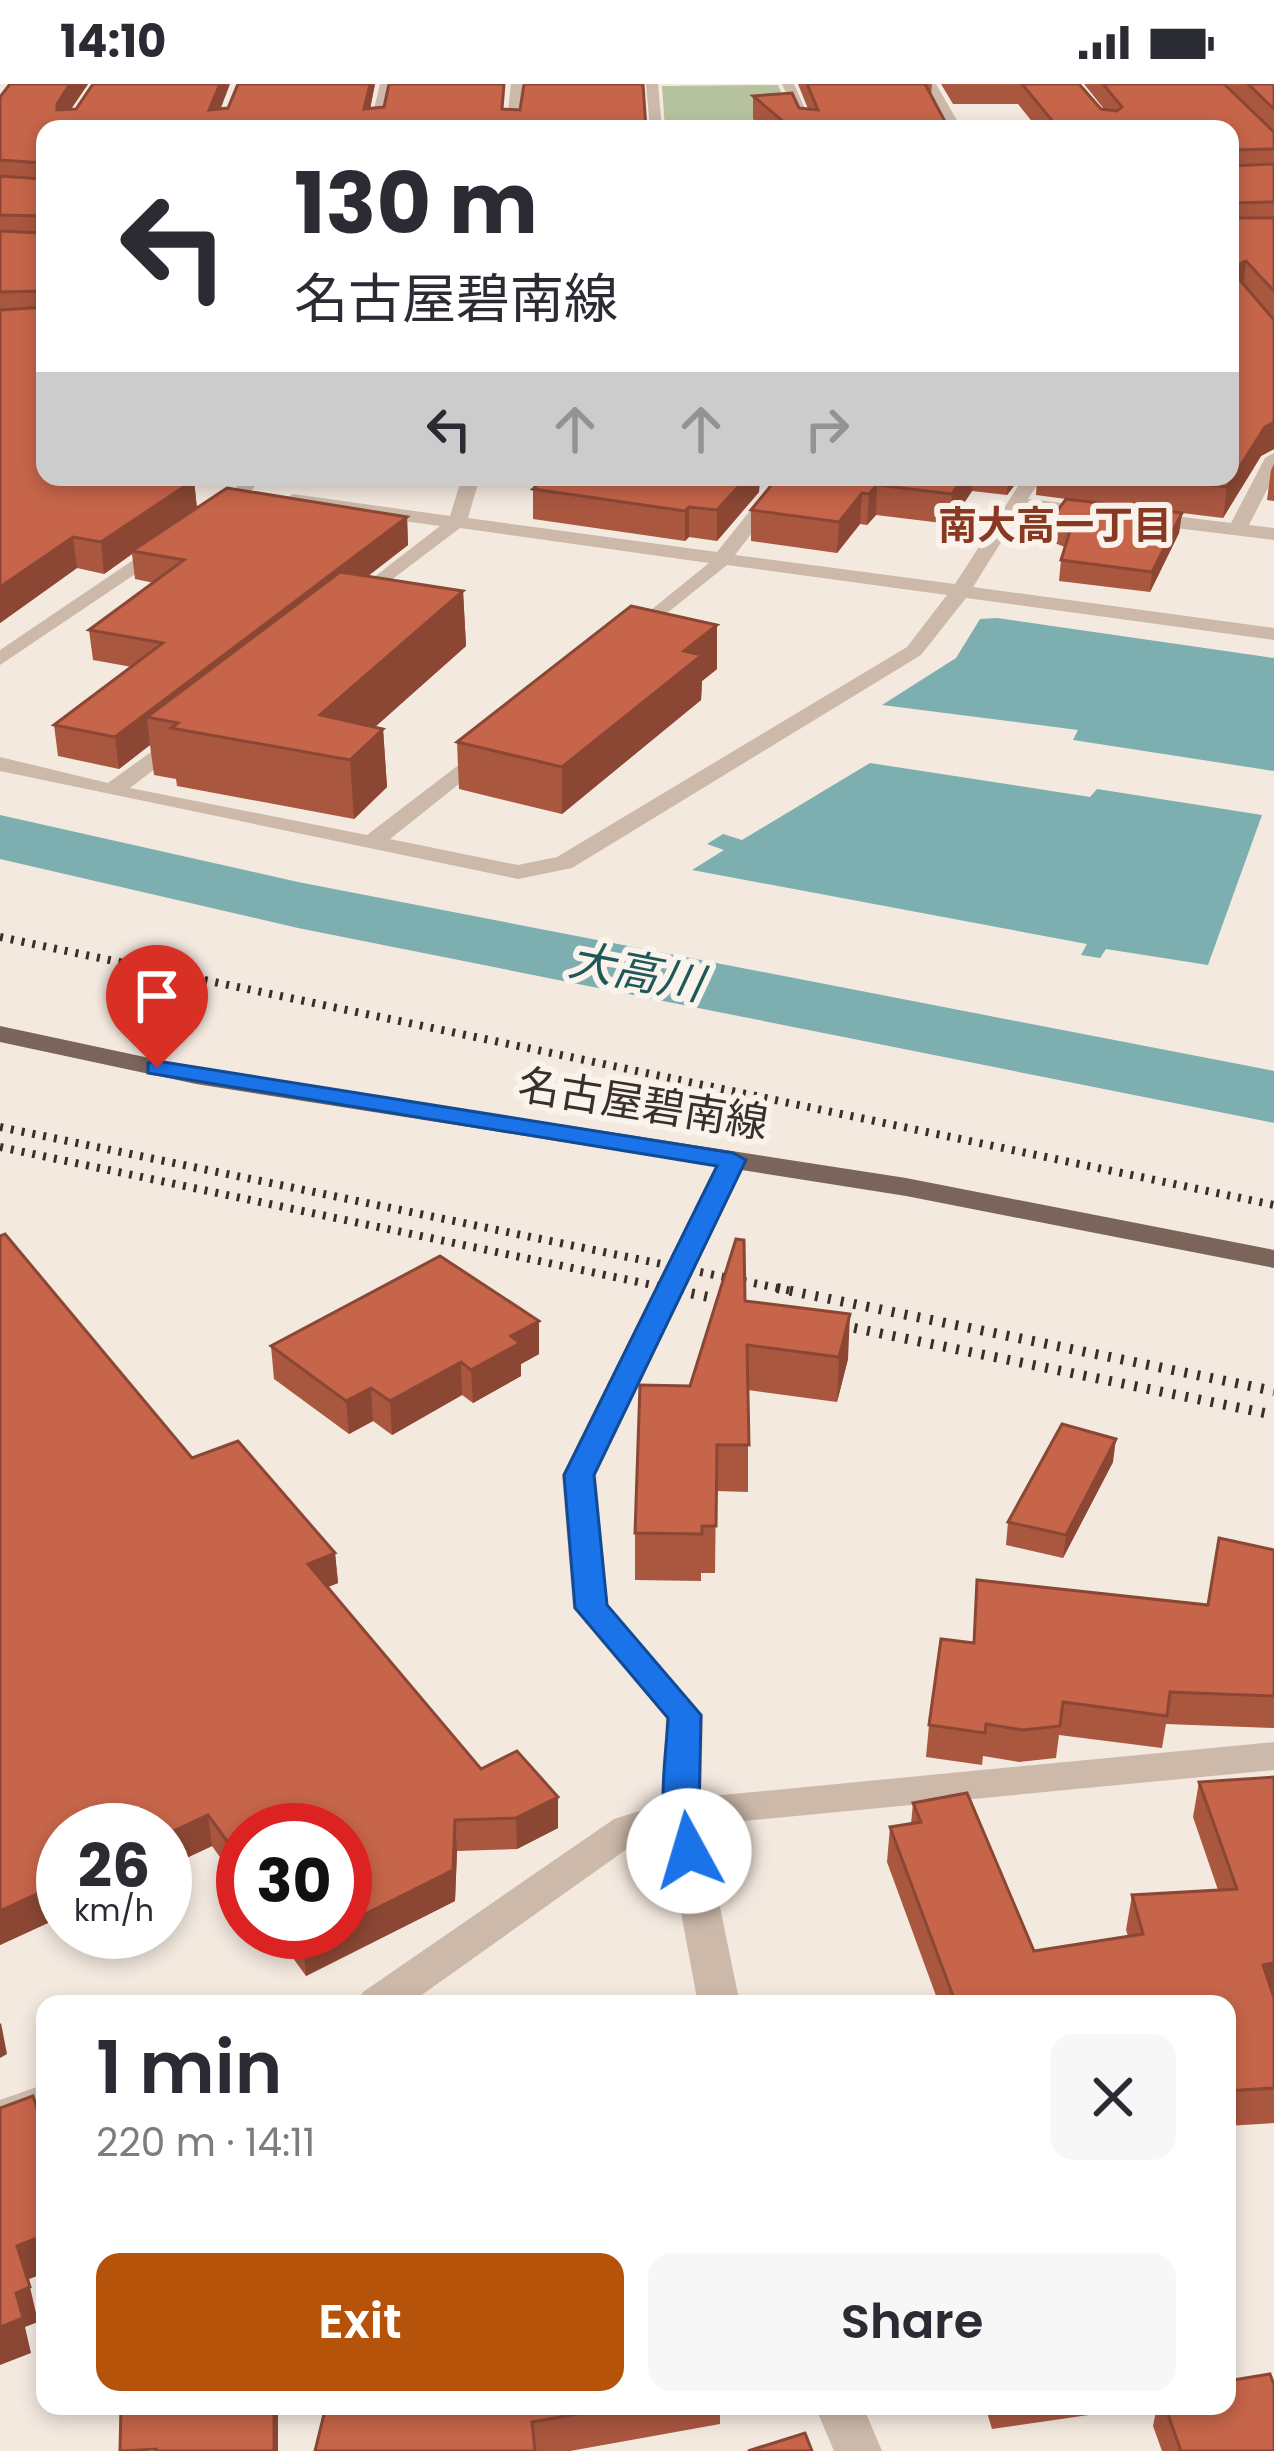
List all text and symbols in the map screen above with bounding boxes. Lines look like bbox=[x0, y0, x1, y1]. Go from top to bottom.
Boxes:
text: 14:10 bbox=[60, 10, 166, 73]
text: 130 m bbox=[294, 145, 538, 262]
icon: left bbox=[96, 168, 252, 324]
text: 名古屋碧南線 bbox=[294, 261, 618, 337]
icon: left bbox=[416, 396, 482, 462]
icon: ahead bbox=[542, 396, 608, 462]
icon: ahead bbox=[668, 396, 734, 462]
icon: right bbox=[794, 396, 860, 462]
district label: 南大高一丁目 bbox=[938, 498, 1172, 553]
water label: 大高川 bbox=[564, 928, 712, 1017]
pin bbox=[106, 945, 208, 1068]
icon: arrive bbox=[124, 963, 190, 1029]
street label: 名古屋碧南線 bbox=[514, 1055, 772, 1153]
position arrow bbox=[626, 1788, 752, 1914]
speed limit sign: 30 bbox=[216, 1803, 372, 1959]
text: 26 bbox=[78, 1824, 150, 1908]
text: km/h bbox=[74, 1889, 154, 1932]
text: 1 min bbox=[96, 2017, 282, 2118]
button: close bbox=[1050, 2034, 1176, 2160]
text: 220 m · 14:11 bbox=[96, 2115, 315, 2170]
button: Exit bbox=[96, 2253, 624, 2391]
button: Share bbox=[648, 2253, 1176, 2391]

